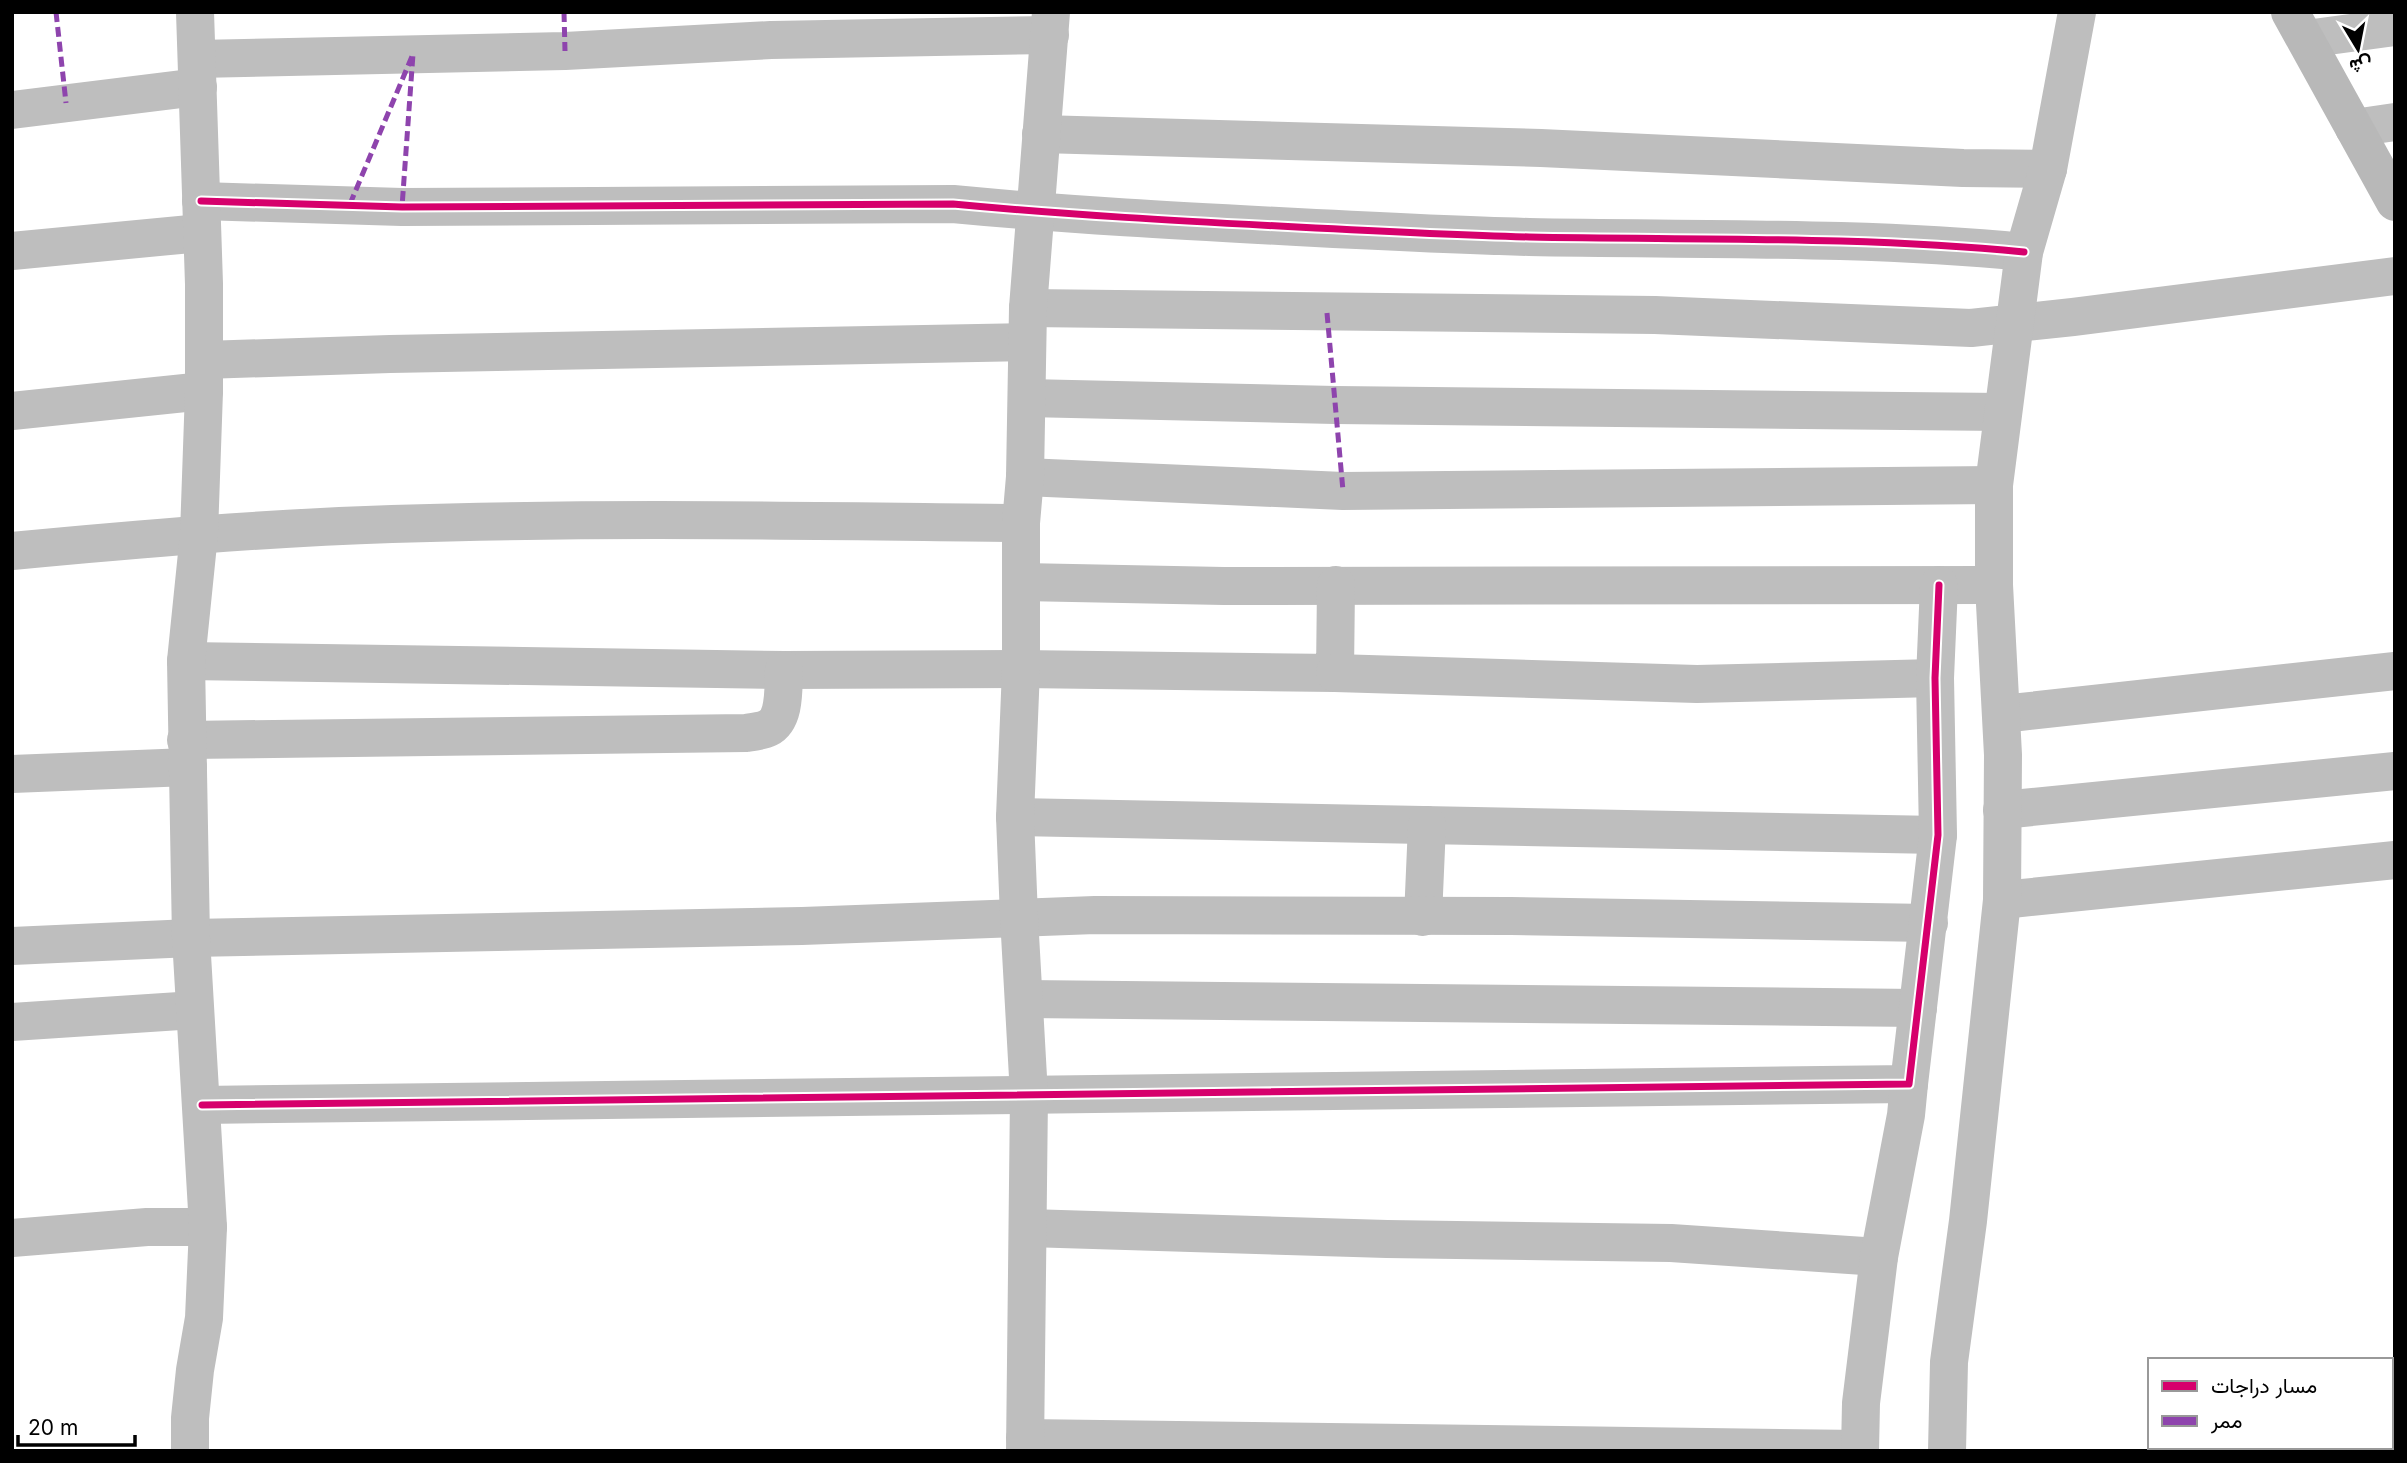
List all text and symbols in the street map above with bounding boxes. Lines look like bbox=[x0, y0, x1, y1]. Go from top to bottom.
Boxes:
north arrow bbox=[2323, 14, 2393, 84]
text: ش bbox=[2347, 52, 2374, 79]
legend bbox=[2148, 1358, 2393, 1449]
text: مسار دراجات bbox=[2211, 1373, 2317, 1399]
scale bar bbox=[18, 1404, 135, 1448]
text: ممر bbox=[2210, 1408, 2242, 1434]
text: 20 m bbox=[28, 1415, 78, 1440]

